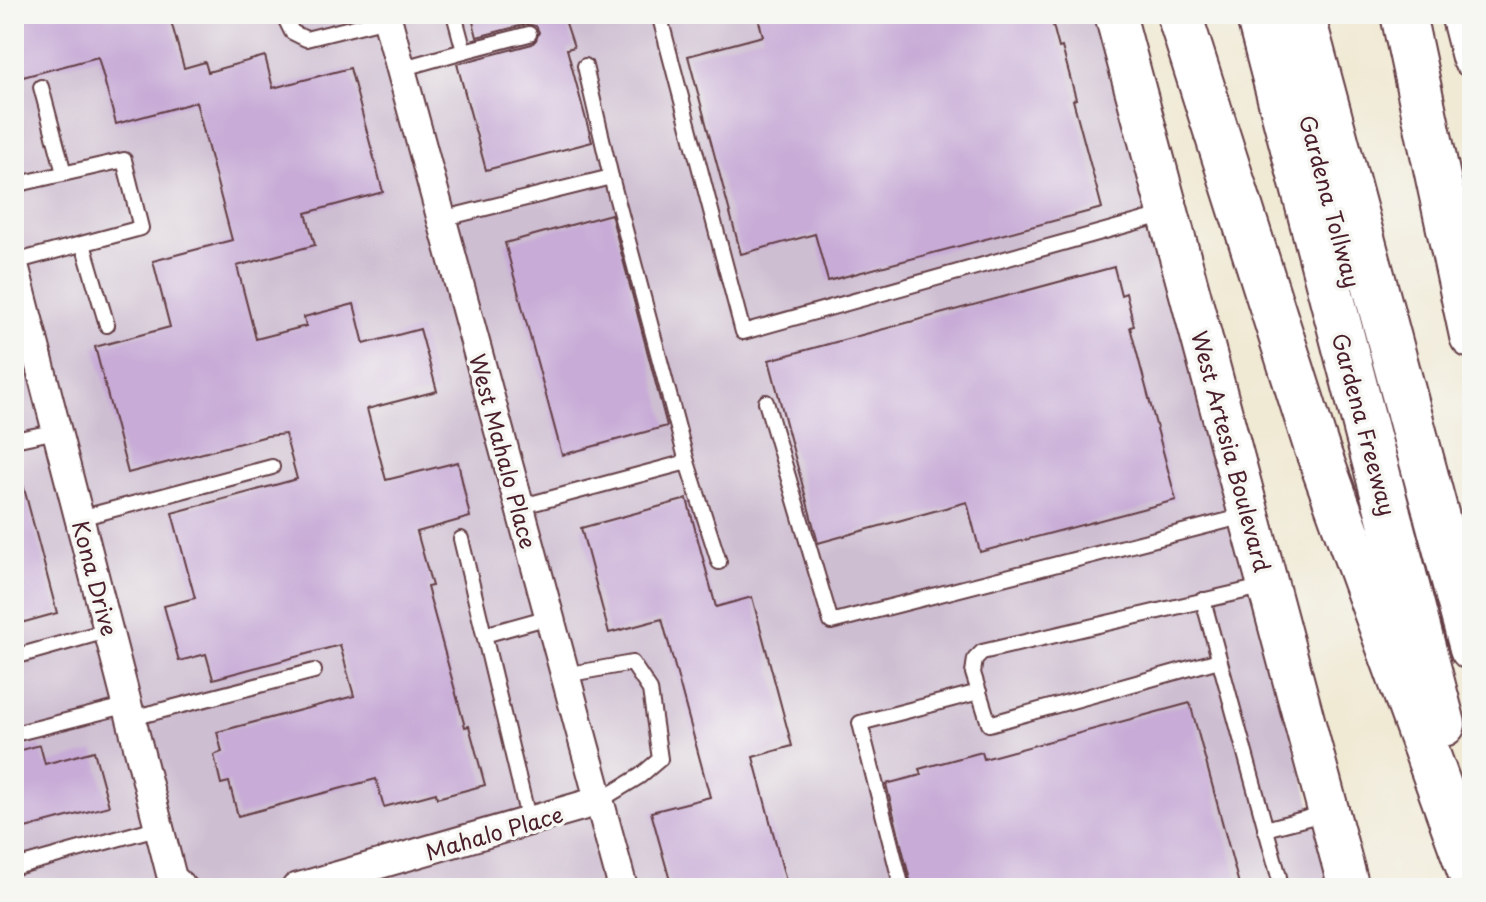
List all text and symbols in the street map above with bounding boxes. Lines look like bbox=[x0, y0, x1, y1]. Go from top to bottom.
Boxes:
street label: Gardena Tollway bbox=[1292, 111, 1370, 291]
street label: West Artesia Boulevard bbox=[1184, 327, 1280, 575]
street label: Gardena Freeway bbox=[1325, 329, 1405, 519]
street label: West Mahalo Place bbox=[462, 350, 546, 552]
street label: Kona Drive bbox=[65, 517, 127, 639]
street label: Mahalo Place bbox=[421, 797, 567, 867]

